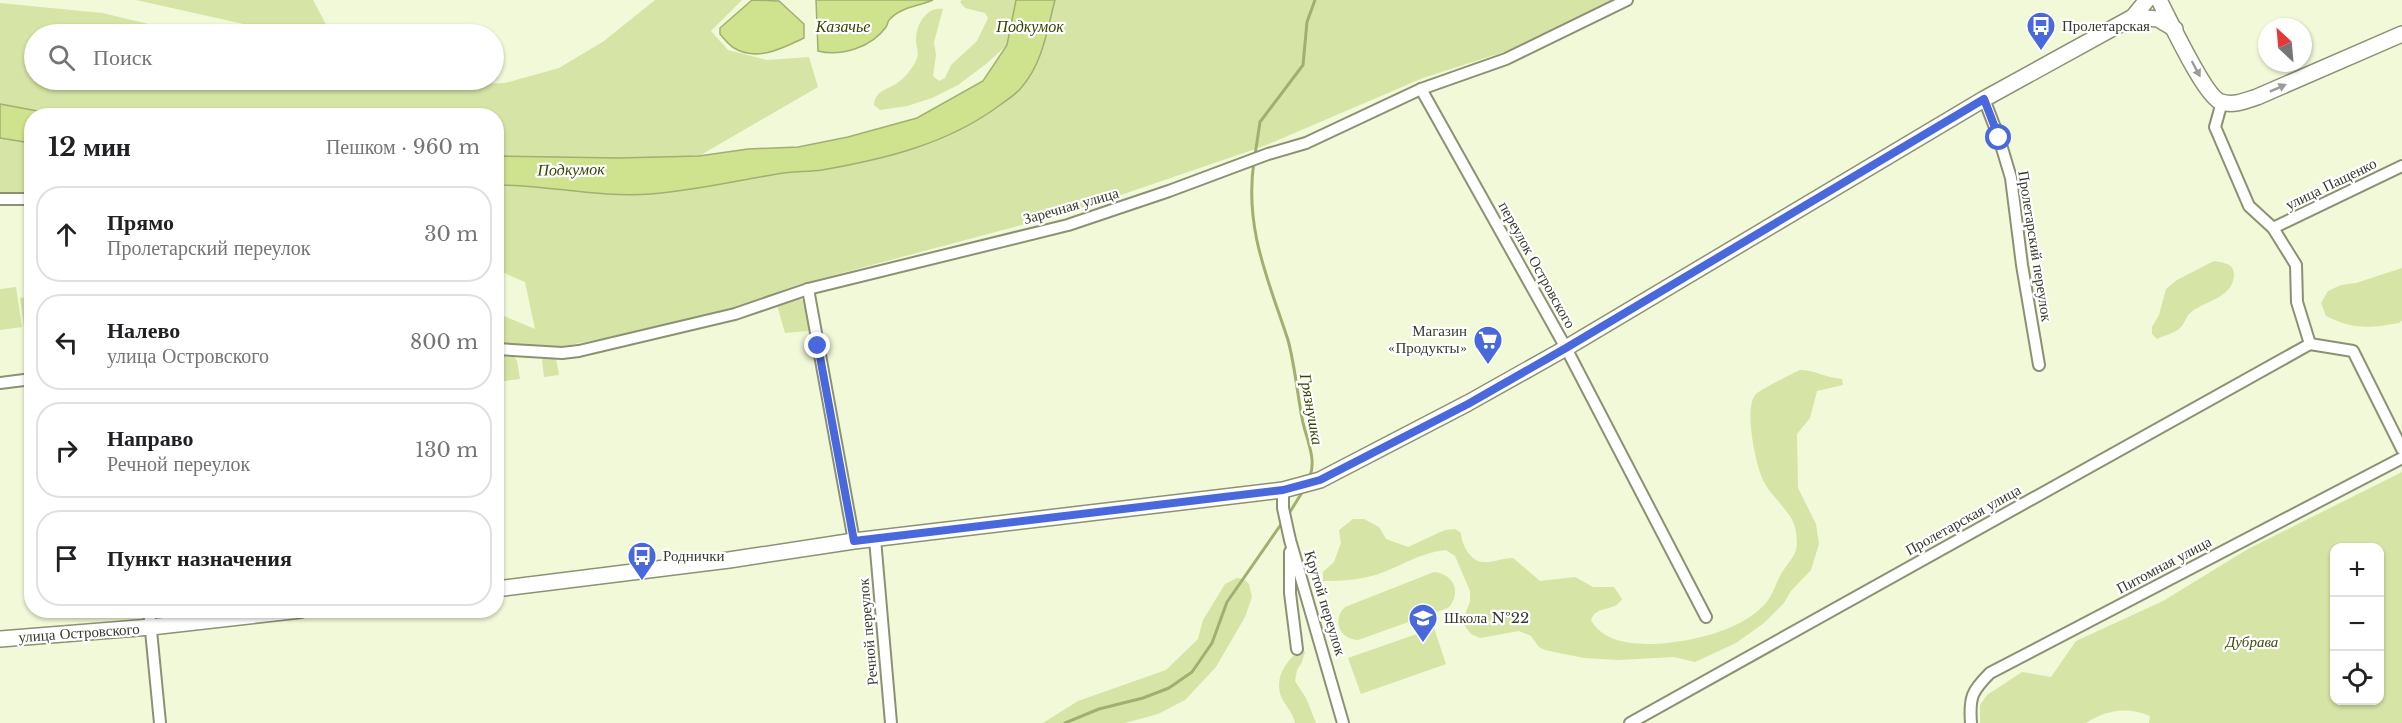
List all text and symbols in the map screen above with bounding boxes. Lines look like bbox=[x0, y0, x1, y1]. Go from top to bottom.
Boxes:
bus stop icon: Пролетарская bbox=[2025, 10, 2057, 52]
water label: Казачье bbox=[815, 16, 870, 36]
water label: Подкумок bbox=[995, 16, 1064, 36]
place label: Пролетарская bbox=[2062, 16, 2150, 35]
north arrow bbox=[2258, 18, 2312, 72]
search box bbox=[24, 24, 504, 90]
icon: search bbox=[45, 41, 78, 74]
text: Поиск bbox=[93, 44, 152, 71]
one-way arrow bbox=[2191, 60, 2201, 77]
one-way arrow bbox=[2269, 83, 2287, 93]
route start bbox=[1985, 124, 2011, 150]
text: 12 мин bbox=[48, 131, 131, 163]
text: Пешком · 960 m bbox=[326, 135, 480, 159]
street label: улица Пащенко bbox=[2282, 153, 2379, 214]
water label: Подкумок bbox=[536, 158, 605, 180]
street label: Пролетарский переулок bbox=[2014, 169, 2057, 323]
street label: Заречная улица bbox=[1021, 183, 1121, 228]
street label: переулок Островского bbox=[1495, 198, 1580, 331]
text: Прямо bbox=[107, 209, 174, 236]
icon: ahead bbox=[50, 218, 83, 251]
text: 30 m bbox=[424, 222, 478, 246]
text: Пролетарский переулок bbox=[107, 236, 310, 260]
text: Налево bbox=[107, 317, 180, 344]
place label: Магазин «Продукты» bbox=[1388, 321, 1467, 357]
supermarket icon: Магазин «Продукты» bbox=[1472, 324, 1504, 366]
icon: left bbox=[50, 326, 83, 359]
text: 800 m bbox=[410, 330, 478, 354]
route end bbox=[804, 332, 830, 358]
text: улица Островского bbox=[107, 344, 269, 368]
water label: Грязнушка bbox=[1296, 371, 1328, 446]
text: Направо bbox=[107, 425, 193, 452]
icon: right bbox=[50, 434, 83, 467]
text: 130 m bbox=[415, 438, 478, 462]
text: Речной переулок bbox=[107, 452, 250, 476]
street label: Пролетарская улица bbox=[1902, 480, 2024, 559]
street label: Питомная улица bbox=[2113, 531, 2215, 598]
bus stop icon: Роднички bbox=[626, 540, 658, 582]
icon: arrive bbox=[50, 542, 83, 575]
map controls bbox=[2330, 543, 2384, 705]
button: + bbox=[2330, 543, 2384, 597]
text: Пункт назначения bbox=[107, 545, 292, 572]
place label: Роднички bbox=[663, 546, 725, 565]
street label: Крутой переулок bbox=[1301, 548, 1351, 658]
street label: Речной переулок bbox=[853, 577, 882, 686]
button: − bbox=[2330, 597, 2384, 651]
school or university icon: Школа №22 bbox=[1407, 602, 1439, 644]
place label: Школа №22 bbox=[1444, 608, 1529, 627]
street label: улица Островского bbox=[18, 619, 140, 646]
park label: Дубрава bbox=[2224, 632, 2278, 651]
button: locate bbox=[2330, 651, 2384, 705]

